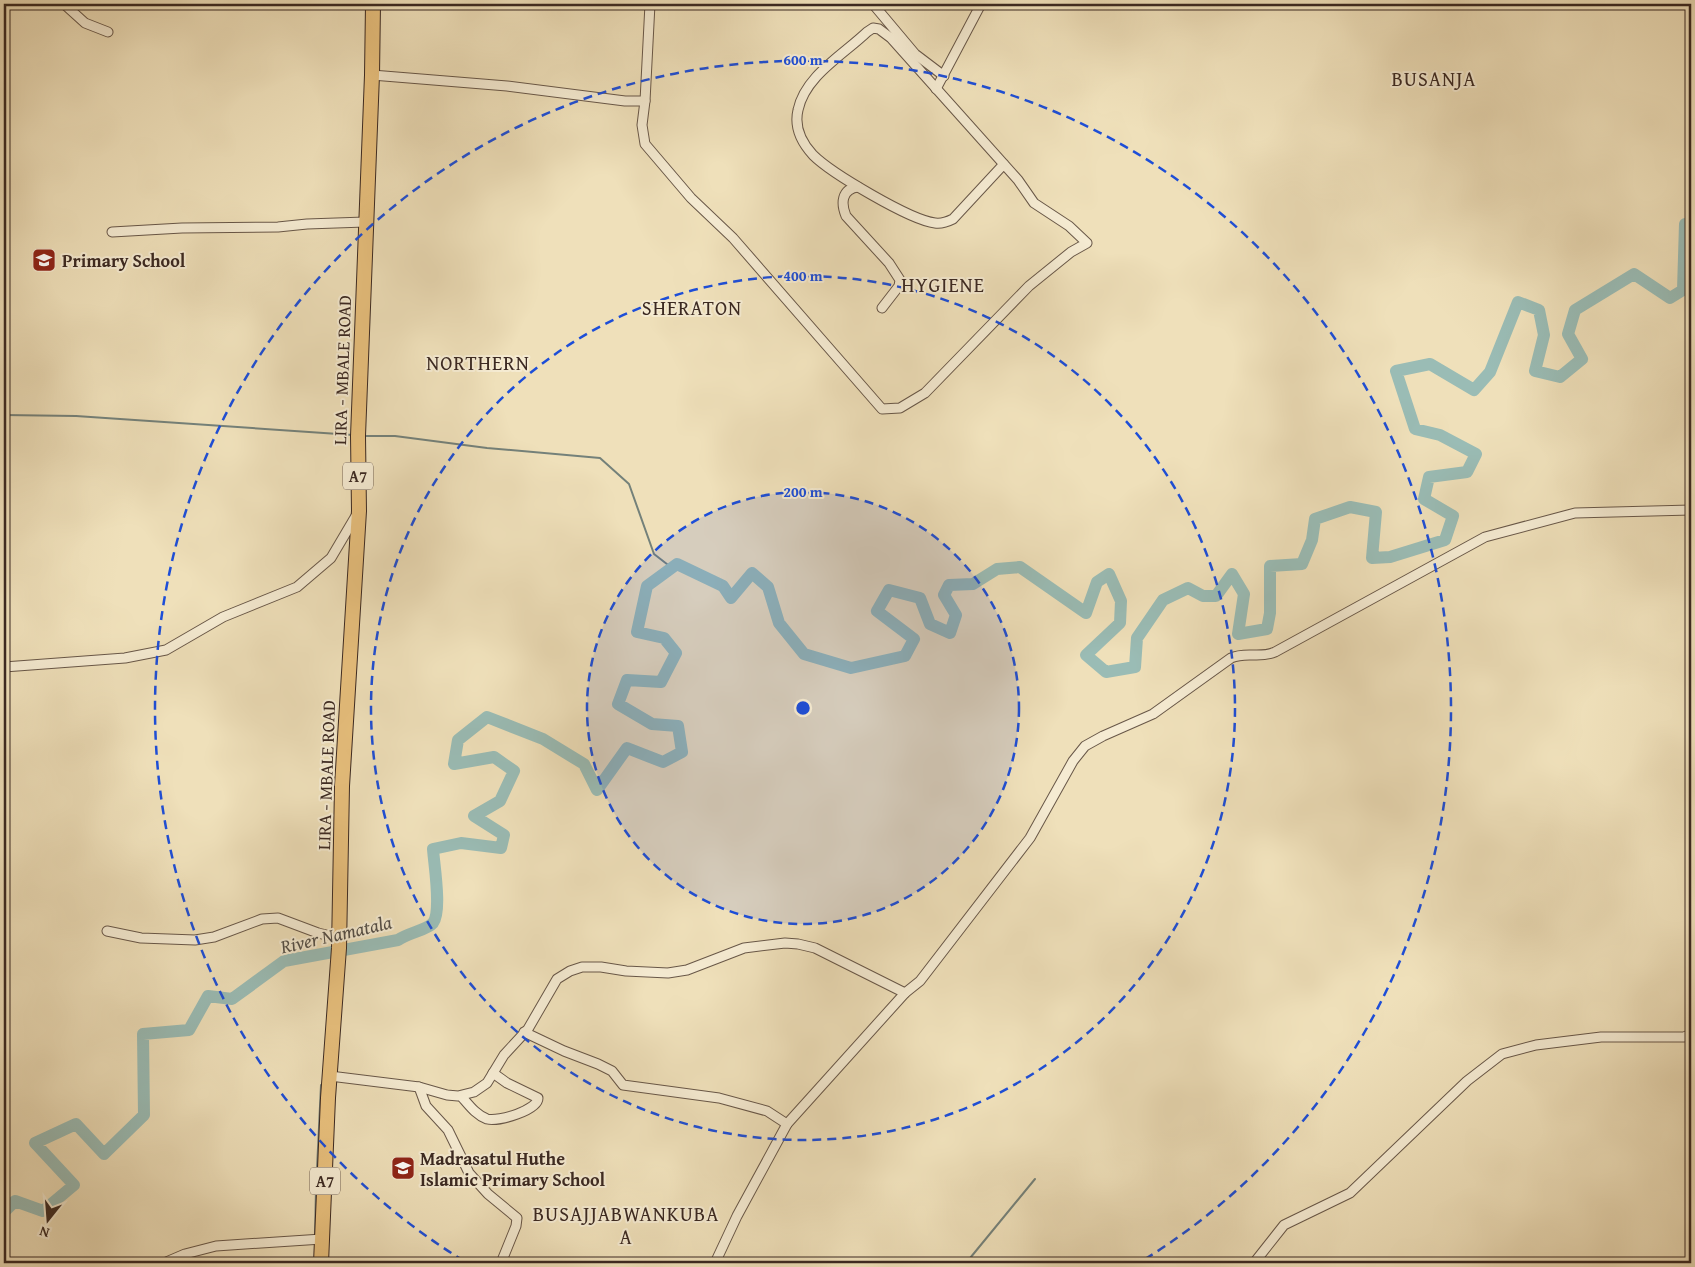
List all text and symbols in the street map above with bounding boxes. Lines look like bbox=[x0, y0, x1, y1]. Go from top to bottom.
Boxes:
text: 600 m bbox=[783, 49, 823, 70]
district label: BUSANJA bbox=[1392, 64, 1476, 93]
school or university icon: Primary School bbox=[31, 247, 57, 273]
place label: Primary School bbox=[62, 247, 186, 274]
text: 400 m bbox=[783, 265, 823, 286]
district label: HYGIENE bbox=[901, 270, 985, 299]
district label: SHERATON bbox=[642, 293, 742, 322]
street label: LIRA - MBALE ROAD bbox=[326, 294, 358, 445]
district label: NORTHERN bbox=[426, 348, 530, 377]
road number: A7 bbox=[343, 462, 373, 490]
text: 200 m bbox=[783, 481, 823, 502]
street label: LIRA - MBALE ROAD bbox=[310, 699, 342, 850]
centre of rings bbox=[794, 699, 812, 717]
water label: River Namatala bbox=[277, 908, 395, 961]
place label: Madrasatul Huthe Islamic Primary School bbox=[420, 1145, 606, 1193]
school or university icon: Madrasatul Huthe Islamic Primary School bbox=[390, 1155, 416, 1181]
road number: A7 bbox=[310, 1168, 340, 1194]
north arrow bbox=[22, 1194, 72, 1244]
district label: BUSAJJABWANKUBA A bbox=[533, 1199, 719, 1251]
text: N bbox=[36, 1221, 52, 1243]

